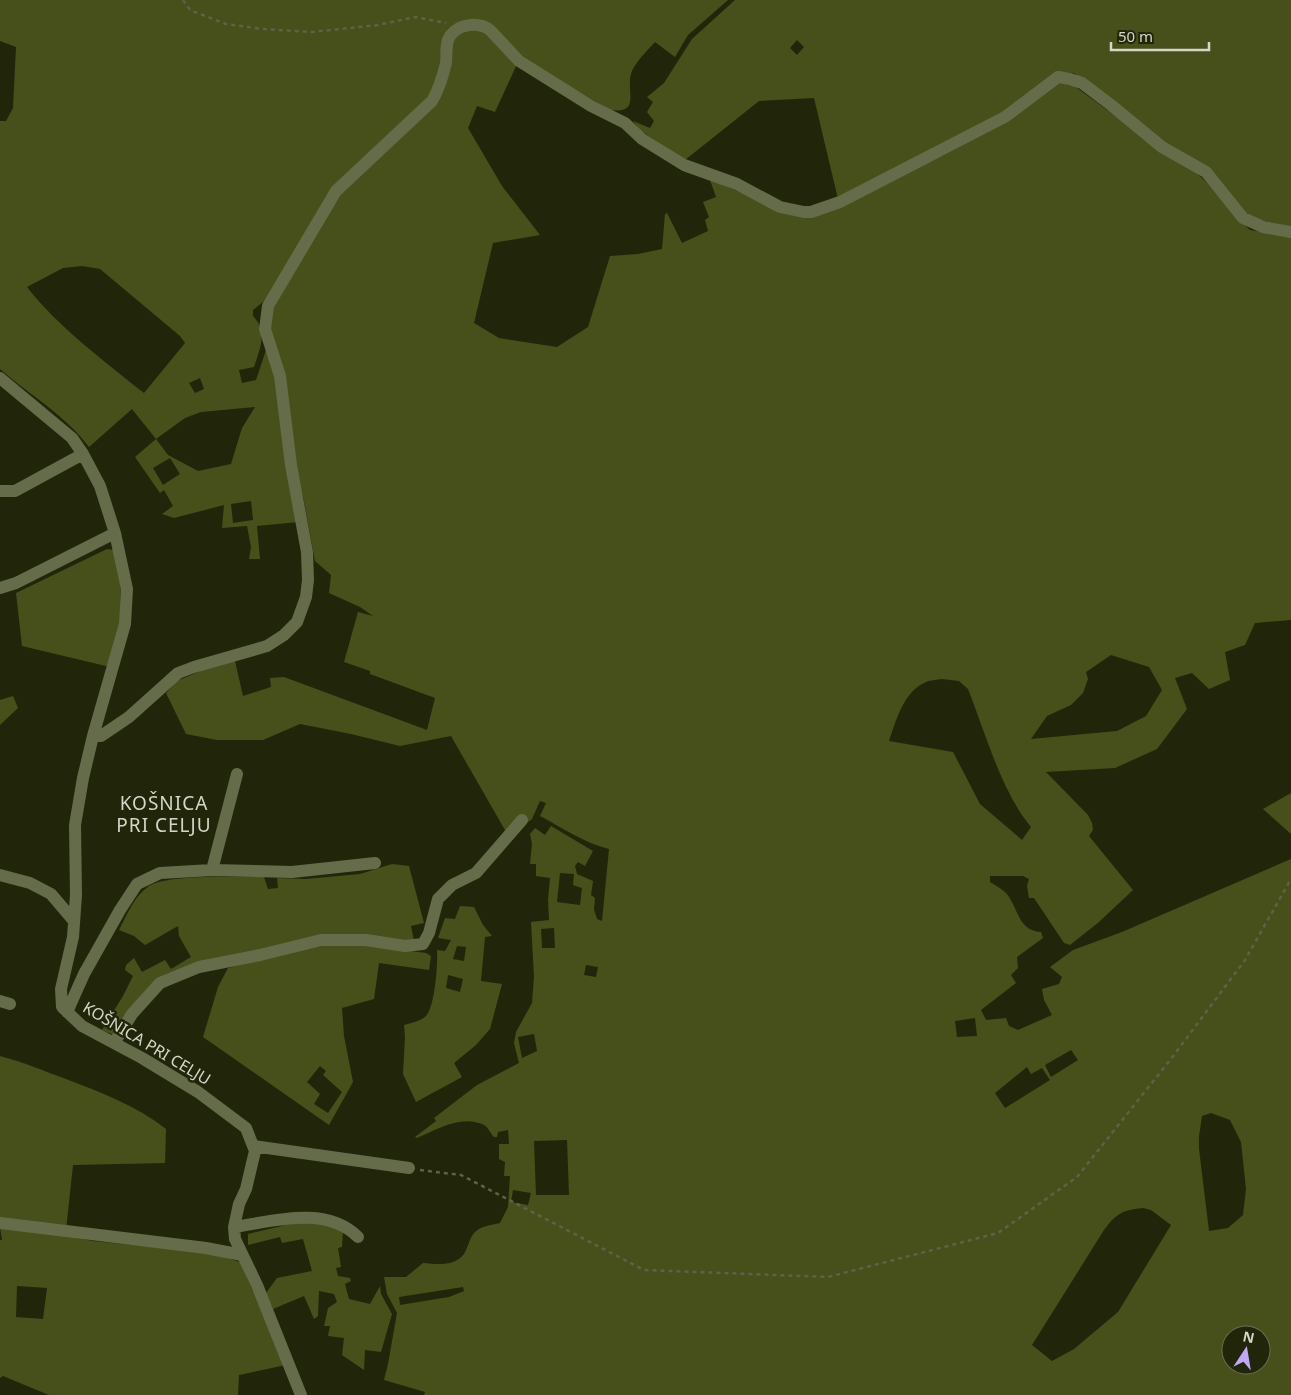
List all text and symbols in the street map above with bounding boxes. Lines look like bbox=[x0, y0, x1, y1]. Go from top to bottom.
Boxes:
scale bar bbox=[1111, 20, 1208, 52]
text: 50 m bbox=[1118, 26, 1153, 46]
district label: KOŠNICA PRI CELJU bbox=[116, 790, 212, 838]
street label: KOŠNICA PRI CELJU bbox=[79, 996, 215, 1090]
north arrow bbox=[1221, 1325, 1271, 1375]
text: N bbox=[1241, 1326, 1256, 1347]

